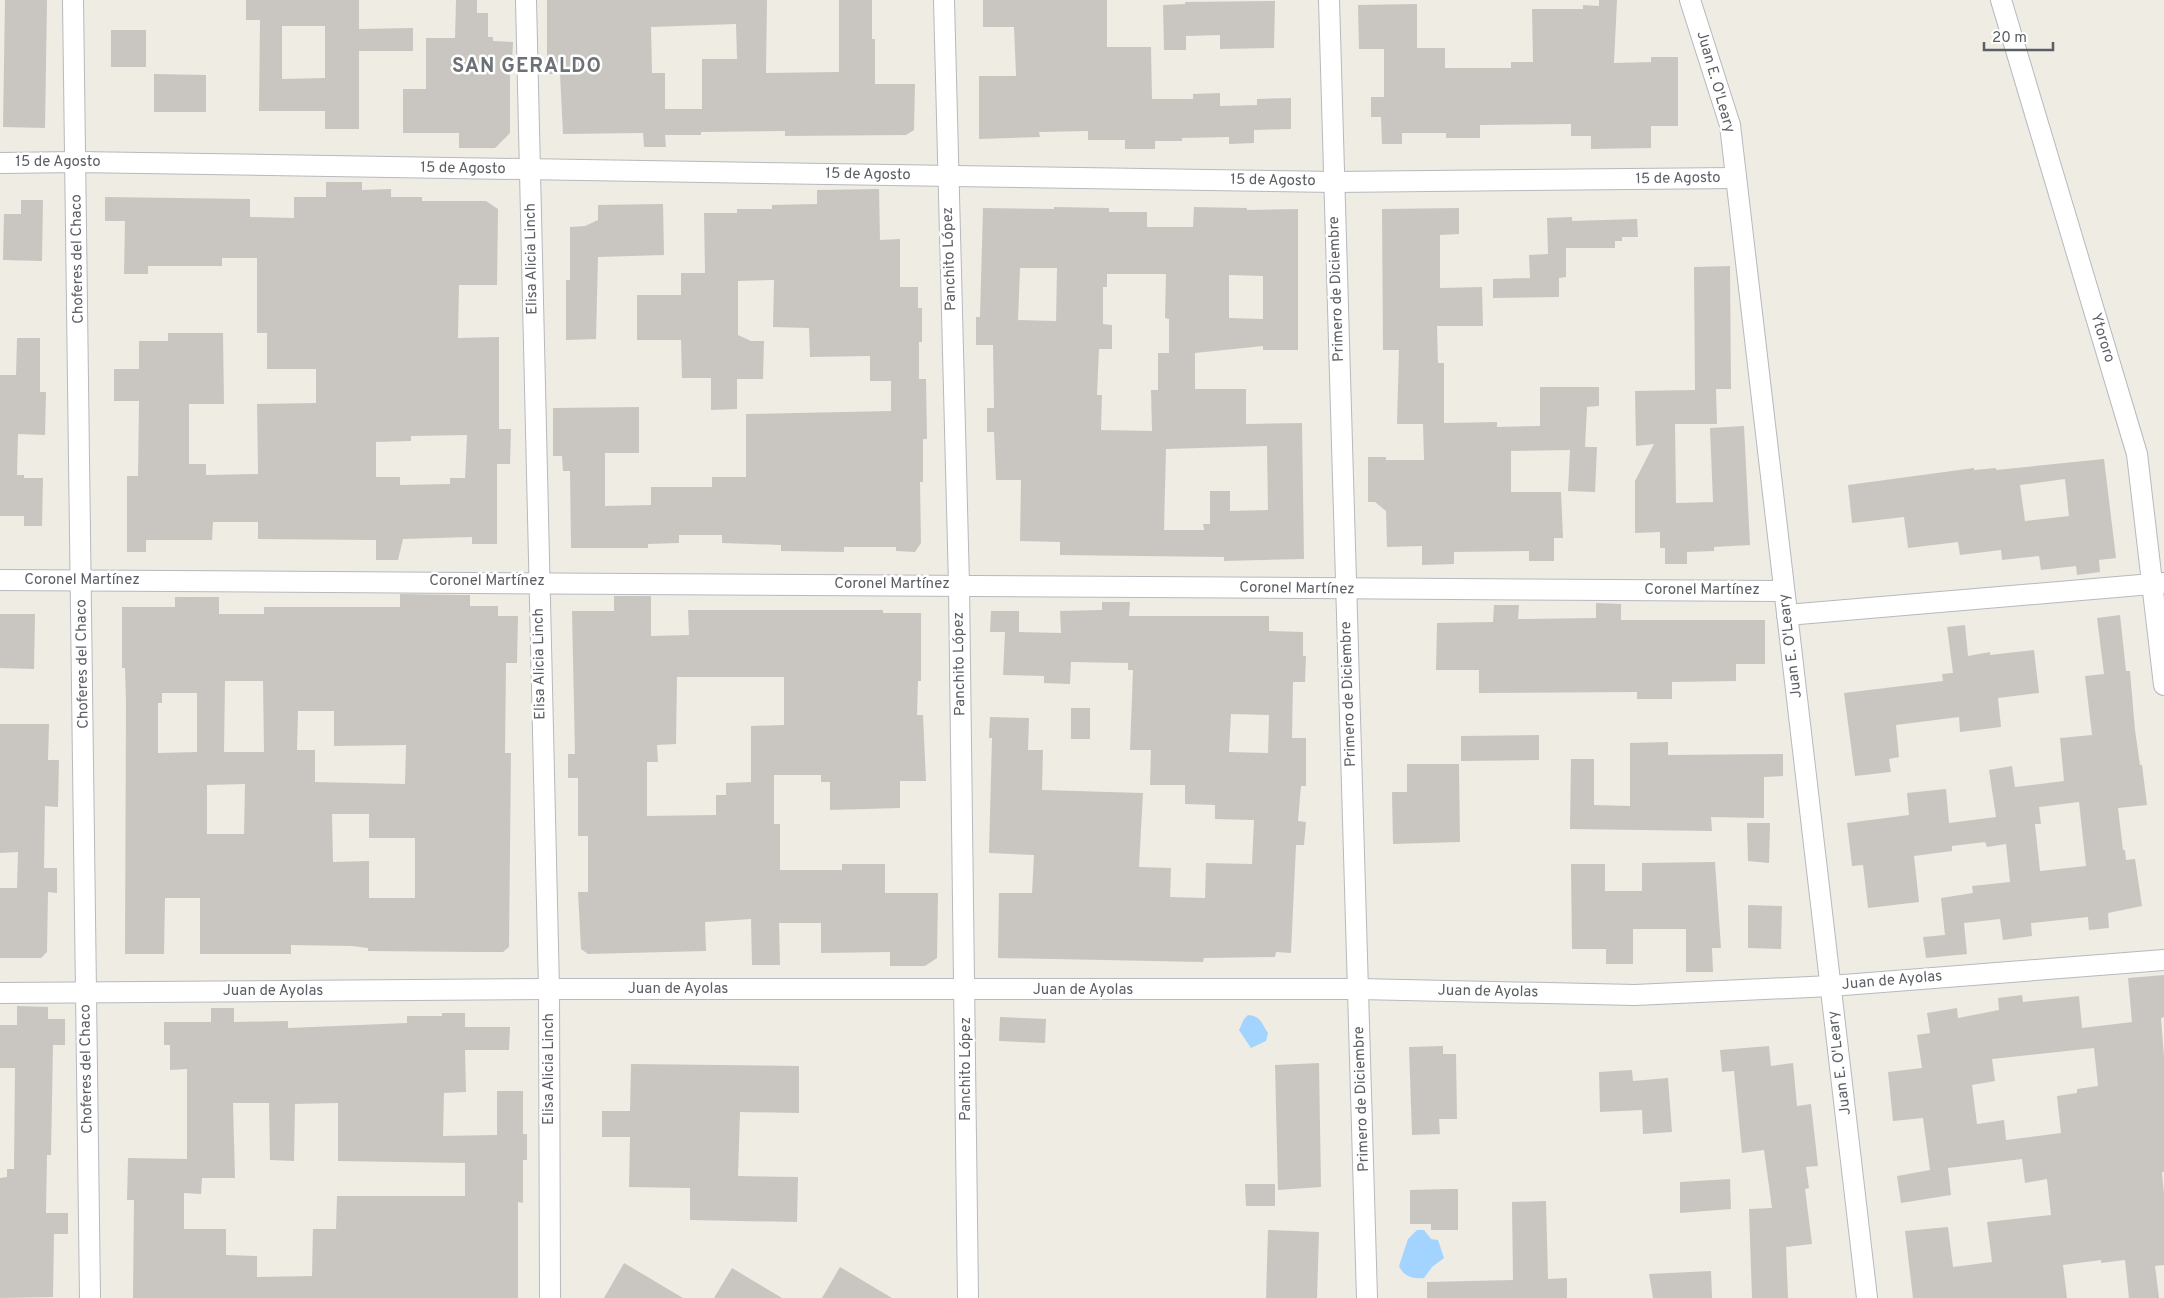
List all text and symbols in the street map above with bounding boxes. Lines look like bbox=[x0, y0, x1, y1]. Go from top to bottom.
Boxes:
scale bar bbox=[1984, 20, 2053, 52]
street label: Juan E. O'Leary bbox=[1691, 29, 1739, 135]
text: 20 m bbox=[1992, 29, 2027, 48]
district label: SAN GERALDO bbox=[452, 54, 602, 80]
street label: 15 de Agosto bbox=[15, 153, 101, 172]
street label: 15 de Agosto bbox=[420, 159, 506, 179]
street label: 15 de Agosto bbox=[825, 165, 911, 185]
street label: 15 de Agosto bbox=[1635, 169, 1721, 189]
street label: 15 de Agosto bbox=[1230, 171, 1316, 191]
street label: Choferes del Chaco bbox=[67, 194, 89, 324]
street label: Elisa Alicia Linch bbox=[522, 203, 542, 315]
street label: Panchito López bbox=[939, 207, 961, 311]
street label: Primero de Diciembre bbox=[1325, 216, 1349, 362]
street label: Ytororo bbox=[2085, 311, 2119, 365]
street label: Coronel Martínez bbox=[24, 571, 140, 590]
street label: Coronel Martínez bbox=[429, 572, 545, 591]
street label: Coronel Martínez bbox=[834, 575, 950, 594]
street label: Coronel Martínez bbox=[1239, 578, 1355, 600]
street label: Coronel Martínez bbox=[1644, 581, 1760, 600]
street label: Juan E. O'Leary bbox=[1775, 593, 1807, 699]
street label: Choferes del Chaco bbox=[72, 599, 94, 729]
street label: Elisa Alicia Linch bbox=[530, 608, 550, 720]
street label: Panchito López bbox=[950, 612, 970, 716]
street label: Primero de Diciembre bbox=[1337, 621, 1361, 767]
street label: Juan de Ayolas bbox=[1841, 967, 1943, 995]
street label: Juan de Ayolas bbox=[628, 980, 728, 999]
street label: Juan de Ayolas bbox=[1033, 981, 1133, 1000]
street label: Juan de Ayolas bbox=[223, 982, 323, 1001]
street label: Juan de Ayolas bbox=[1437, 982, 1539, 1002]
street label: Choferes del Chaco bbox=[76, 1004, 98, 1134]
street label: Juan E. O'Leary bbox=[1824, 1010, 1856, 1116]
street label: Elisa Alicia Linch bbox=[540, 1013, 559, 1125]
street label: Panchito López bbox=[957, 1017, 976, 1121]
street label: Primero de Diciembre bbox=[1350, 1026, 1374, 1172]

